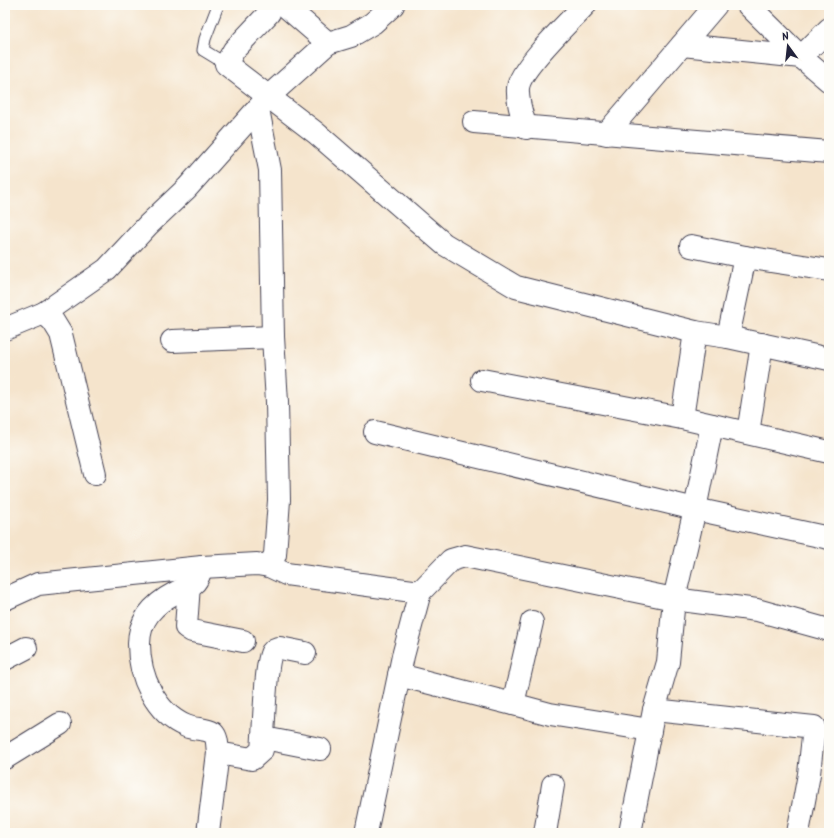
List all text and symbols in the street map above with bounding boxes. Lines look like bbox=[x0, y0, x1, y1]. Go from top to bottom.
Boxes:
north arrow bbox=[768, 26, 808, 66]
text: N bbox=[780, 28, 791, 47]

